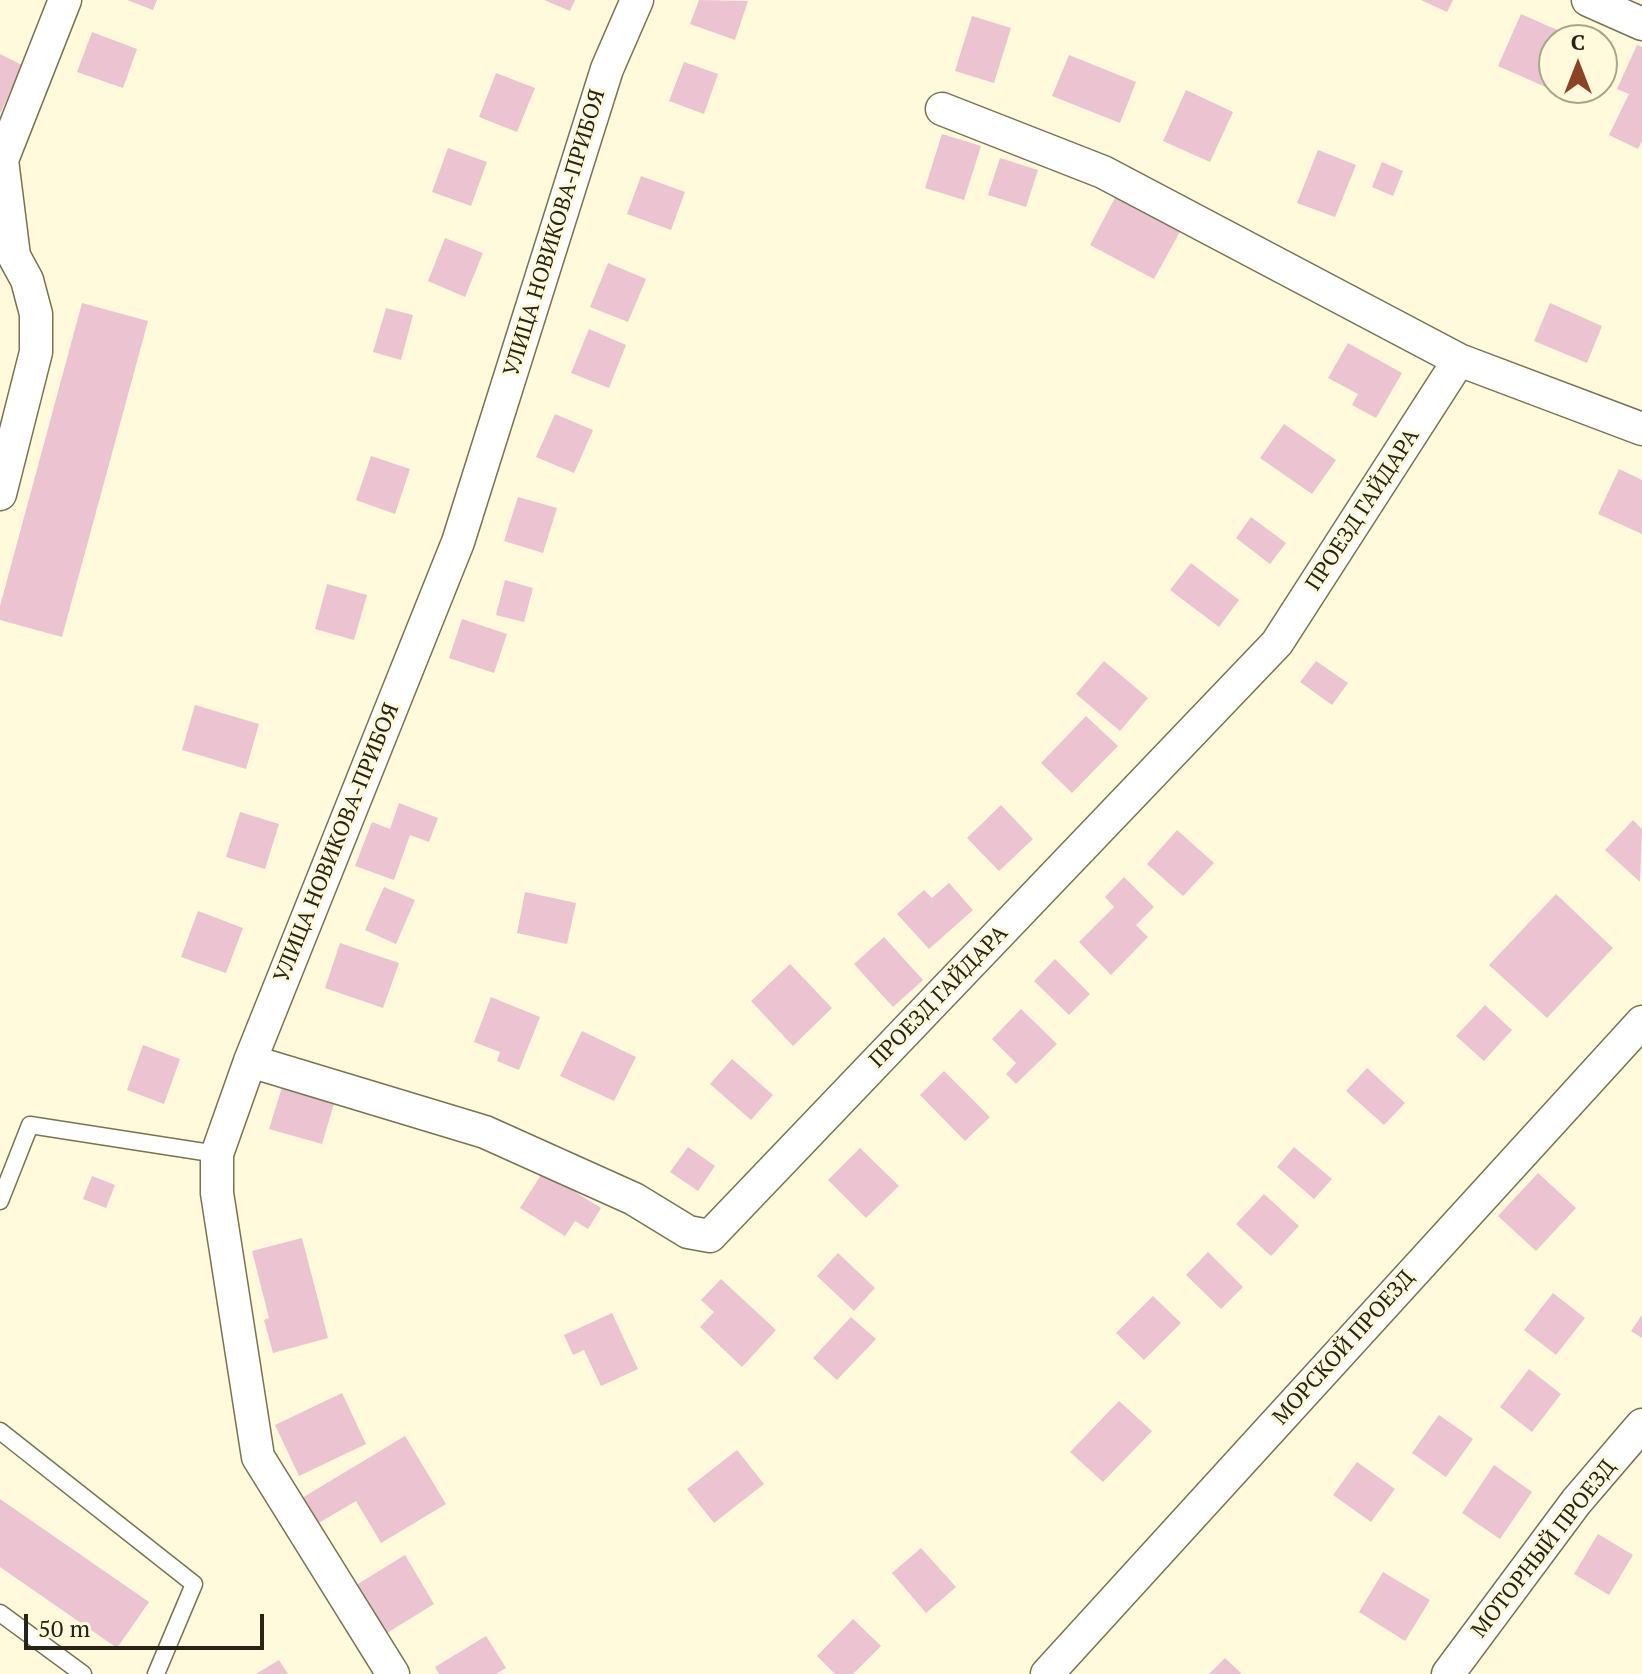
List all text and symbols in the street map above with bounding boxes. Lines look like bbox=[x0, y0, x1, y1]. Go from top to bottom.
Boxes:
north arrow bbox=[1538, 24, 1618, 104]
text: С bbox=[1571, 27, 1585, 56]
street label: УЛИЦА НОВИКОВА-ПРИБОЯ bbox=[499, 86, 611, 380]
street label: ПРОЕЗД ГАЙДАРА bbox=[1301, 424, 1425, 596]
street label: УЛИЦА НОВИКОВА-ПРИБОЯ bbox=[269, 700, 405, 986]
street label: ПРОЕЗД ГАЙДАРА bbox=[864, 920, 1014, 1074]
street label: МОРСКОЙ ПРОЕЗД bbox=[1268, 1265, 1420, 1431]
street label: МОТОРНЫЙ ПРОЕЗД bbox=[1466, 1455, 1622, 1643]
scale bar bbox=[28, 1598, 268, 1648]
text: 50 m bbox=[38, 1612, 90, 1644]

